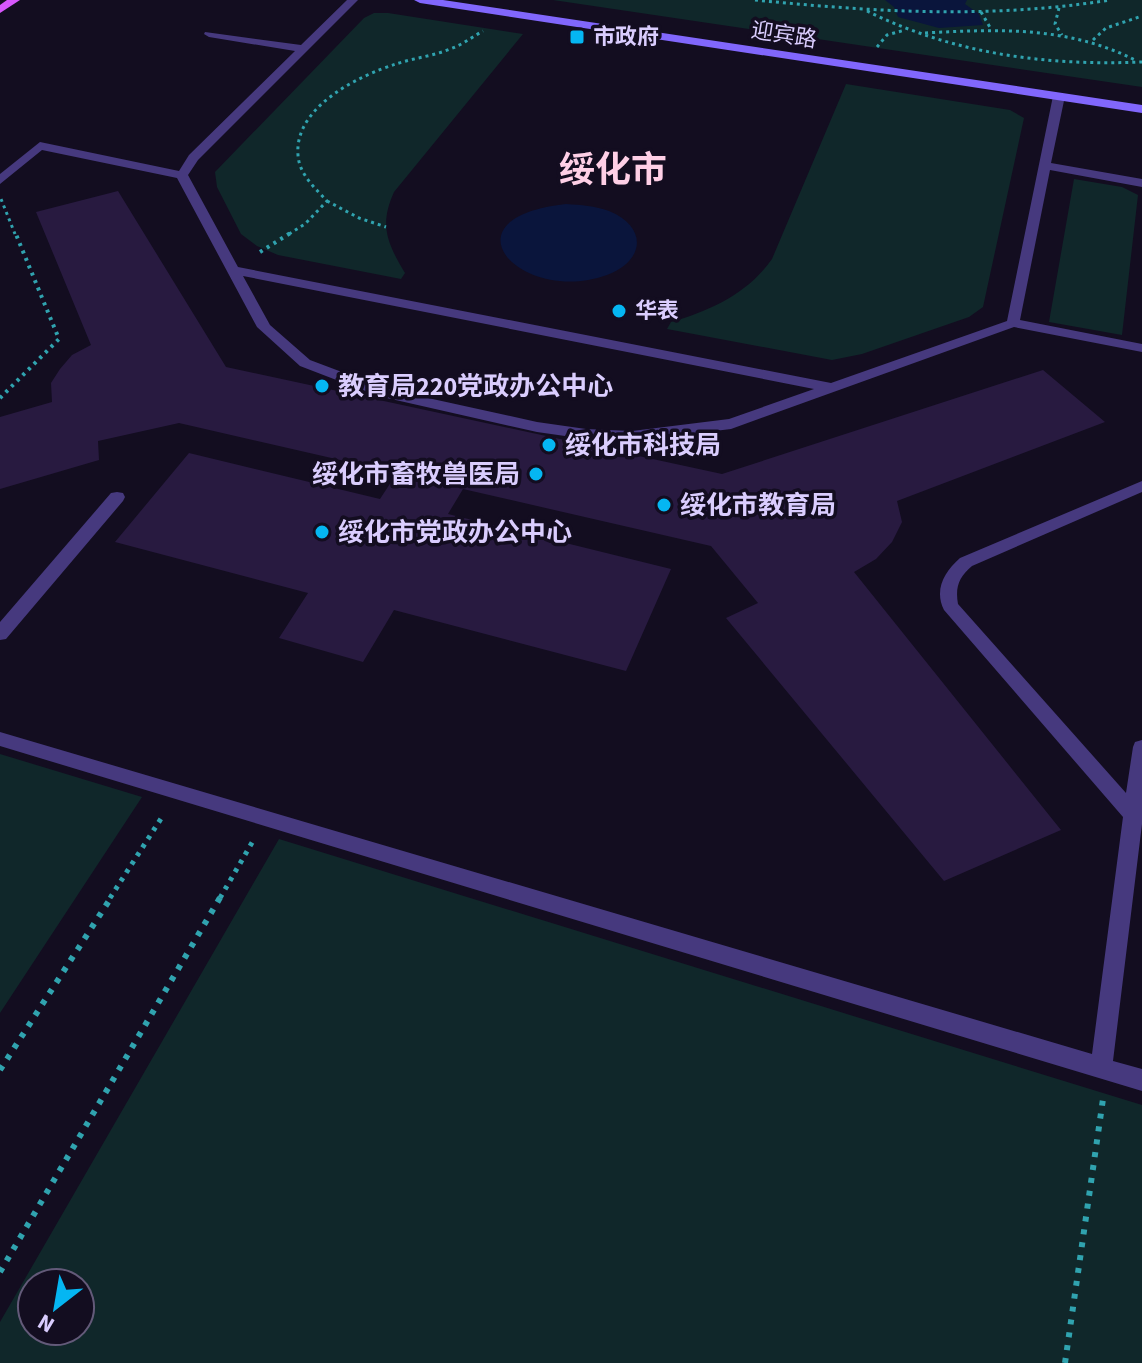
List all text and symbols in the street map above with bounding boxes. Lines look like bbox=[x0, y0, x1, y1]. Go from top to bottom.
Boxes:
street label: 迎宾路 bbox=[749, 14, 819, 56]
place label: 市政府 bbox=[593, 21, 659, 53]
marker: 市政府 bbox=[568, 28, 586, 46]
district label: 绥化市 bbox=[559, 145, 667, 196]
place label: 华表 bbox=[635, 295, 679, 327]
marker: 华表 bbox=[610, 302, 628, 320]
place label: 教育局220党政办公中心 bbox=[338, 368, 613, 405]
marker: 教育局220党政办公中心 bbox=[313, 377, 331, 395]
place label: 绥化市科技局 bbox=[565, 427, 721, 464]
marker: 绥化市科技局 bbox=[540, 436, 558, 454]
place label: 绥化市畜牧兽医局 bbox=[312, 456, 520, 493]
marker: 绥化市畜牧兽医局 bbox=[527, 465, 545, 483]
place label: 绥化市教育局 bbox=[680, 487, 836, 524]
marker: 绥化市教育局 bbox=[655, 496, 673, 514]
place label: 绥化市党政办公中心 bbox=[338, 514, 572, 551]
marker: 绥化市党政办公中心 bbox=[313, 523, 331, 541]
north arrow bbox=[16, 1267, 96, 1347]
text: N bbox=[32, 1306, 61, 1341]

